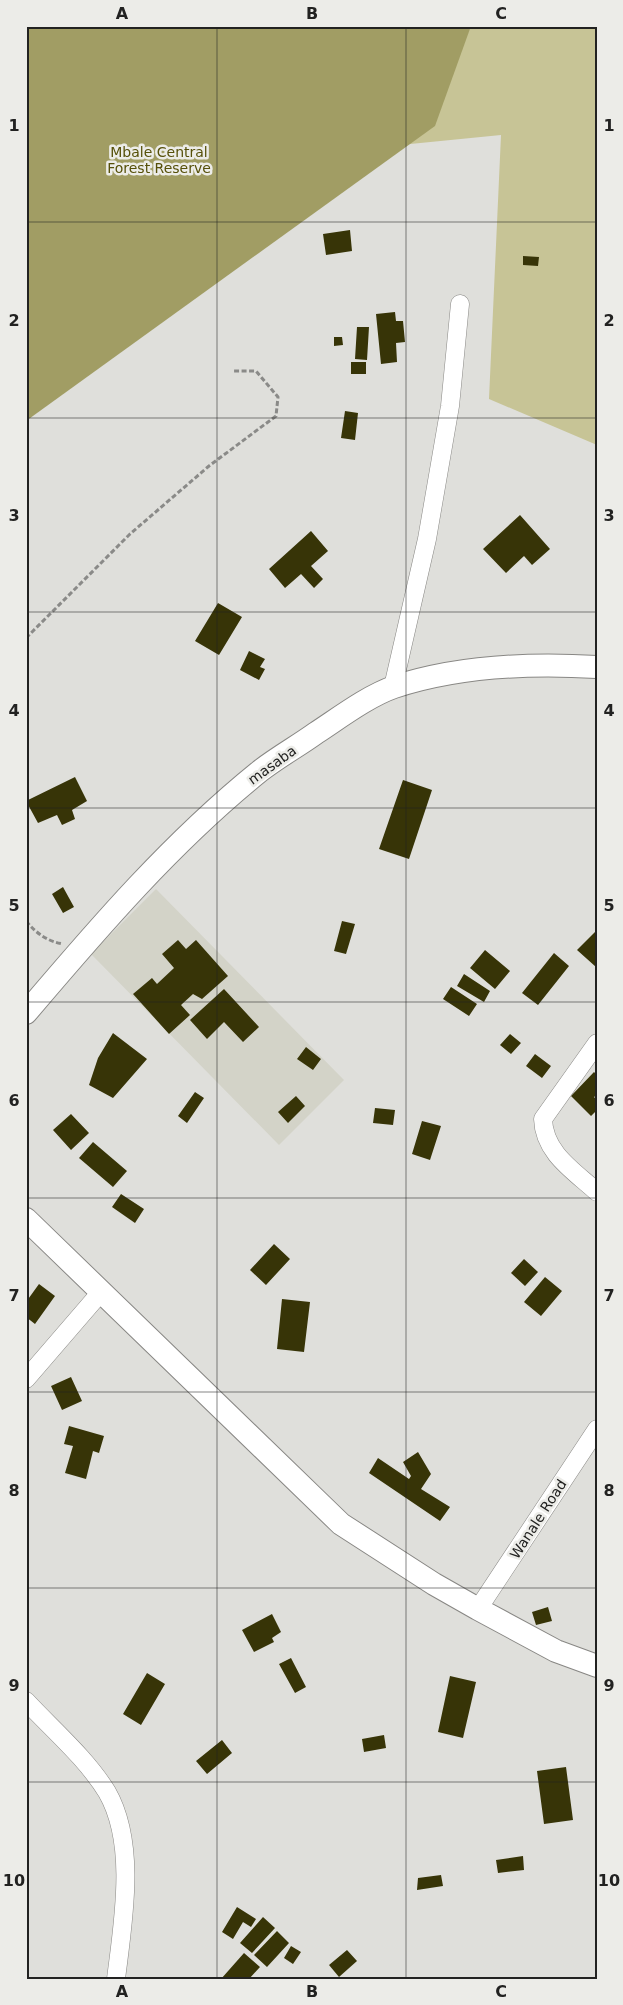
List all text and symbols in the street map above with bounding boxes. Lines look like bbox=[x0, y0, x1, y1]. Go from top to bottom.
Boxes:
text: A bbox=[116, 4, 129, 23]
text: B bbox=[306, 4, 318, 23]
text: C bbox=[495, 4, 507, 23]
text: 1 bbox=[8, 116, 20, 135]
text: 1 bbox=[603, 116, 615, 135]
park label: Mbale Central Forest Reserve bbox=[107, 144, 211, 176]
text: 2 bbox=[8, 311, 20, 330]
text: 2 bbox=[603, 311, 615, 330]
text: 3 bbox=[8, 506, 20, 525]
text: 3 bbox=[603, 506, 615, 525]
text: 4 bbox=[8, 701, 20, 720]
text: 4 bbox=[603, 701, 615, 720]
street label: masaba bbox=[245, 742, 299, 788]
text: 5 bbox=[8, 896, 20, 915]
text: 5 bbox=[603, 896, 615, 915]
text: 6 bbox=[8, 1091, 20, 1110]
text: 6 bbox=[603, 1091, 615, 1110]
text: 7 bbox=[8, 1286, 20, 1305]
text: 7 bbox=[603, 1286, 615, 1305]
street label: Wanale Road bbox=[506, 1476, 570, 1562]
text: 8 bbox=[8, 1481, 20, 1500]
text: 8 bbox=[603, 1481, 615, 1500]
text: 9 bbox=[8, 1676, 20, 1695]
text: 9 bbox=[603, 1676, 615, 1695]
text: 10 bbox=[3, 1871, 25, 1890]
text: 10 bbox=[598, 1871, 620, 1890]
text: A bbox=[116, 1982, 129, 2001]
text: B bbox=[306, 1982, 318, 2001]
text: C bbox=[495, 1982, 507, 2001]

